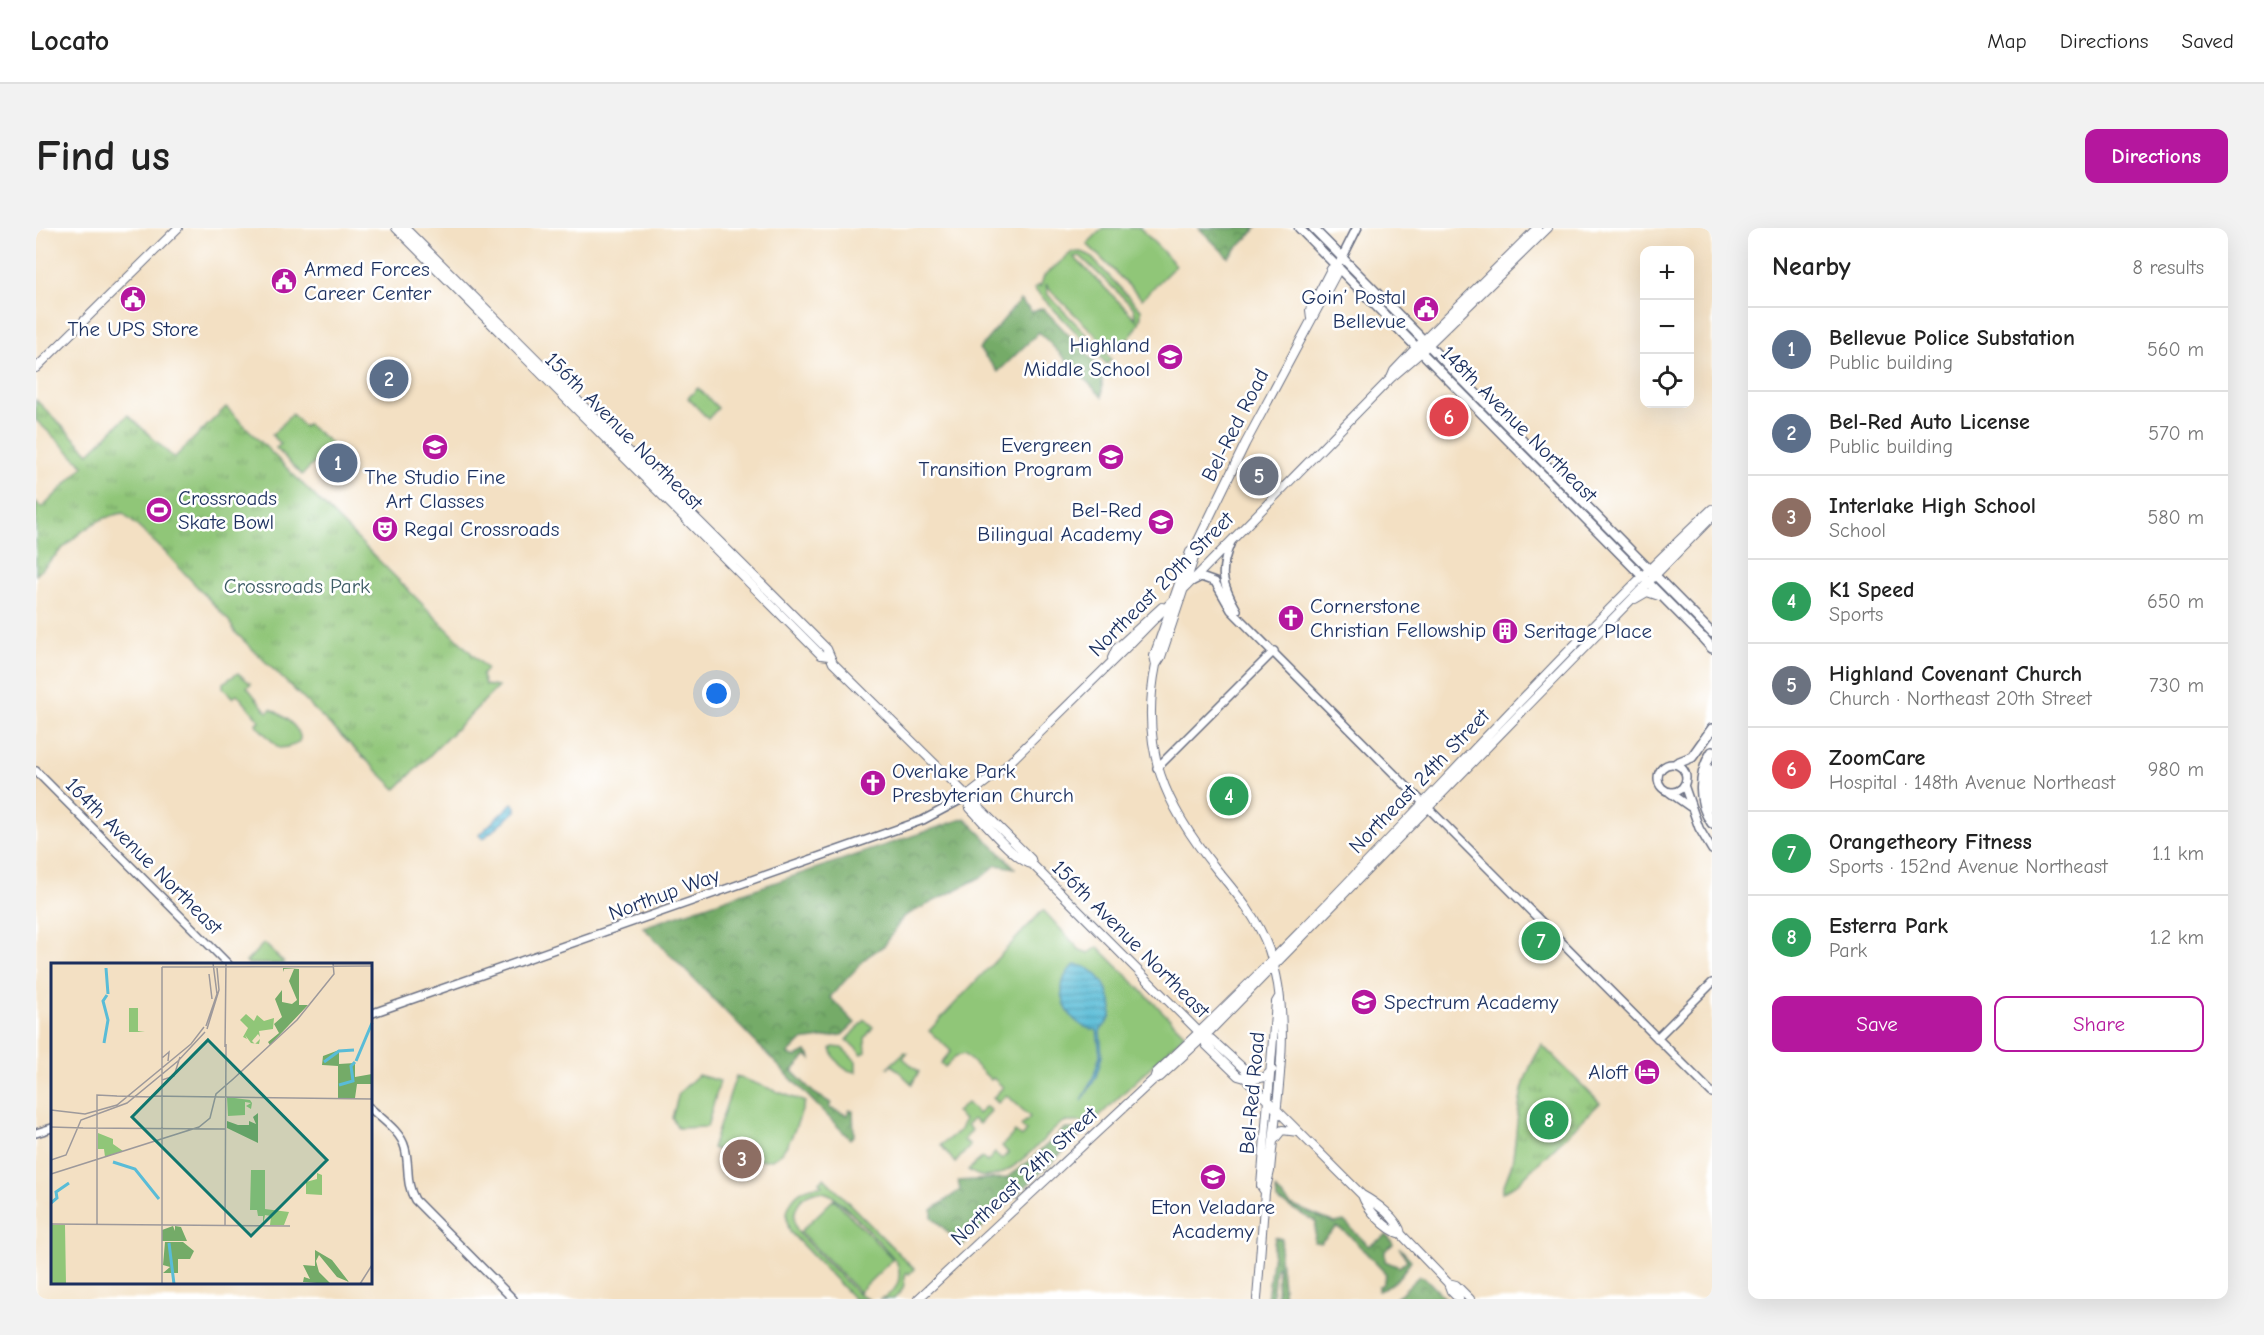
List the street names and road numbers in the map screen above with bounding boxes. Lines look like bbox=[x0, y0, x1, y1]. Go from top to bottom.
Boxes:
street label: 148th Avenue Northeast bbox=[1436, 341, 1603, 508]
street label: 156th Avenue Northeast bbox=[540, 347, 708, 515]
street label: Bel-Red Road bbox=[1196, 365, 1274, 485]
street label: Northeast 20th Street bbox=[1084, 506, 1239, 661]
street label: Northeast 24th Street bbox=[1344, 703, 1495, 858]
street label: 164th Avenue Northeast bbox=[61, 773, 228, 940]
street label: 156th Avenue Northeast bbox=[1047, 855, 1215, 1023]
street label: Northup Way bbox=[605, 863, 723, 925]
street label: Bel-Red Road bbox=[1235, 1031, 1269, 1155]
street label: Northeast 24th Street bbox=[946, 1101, 1103, 1250]

